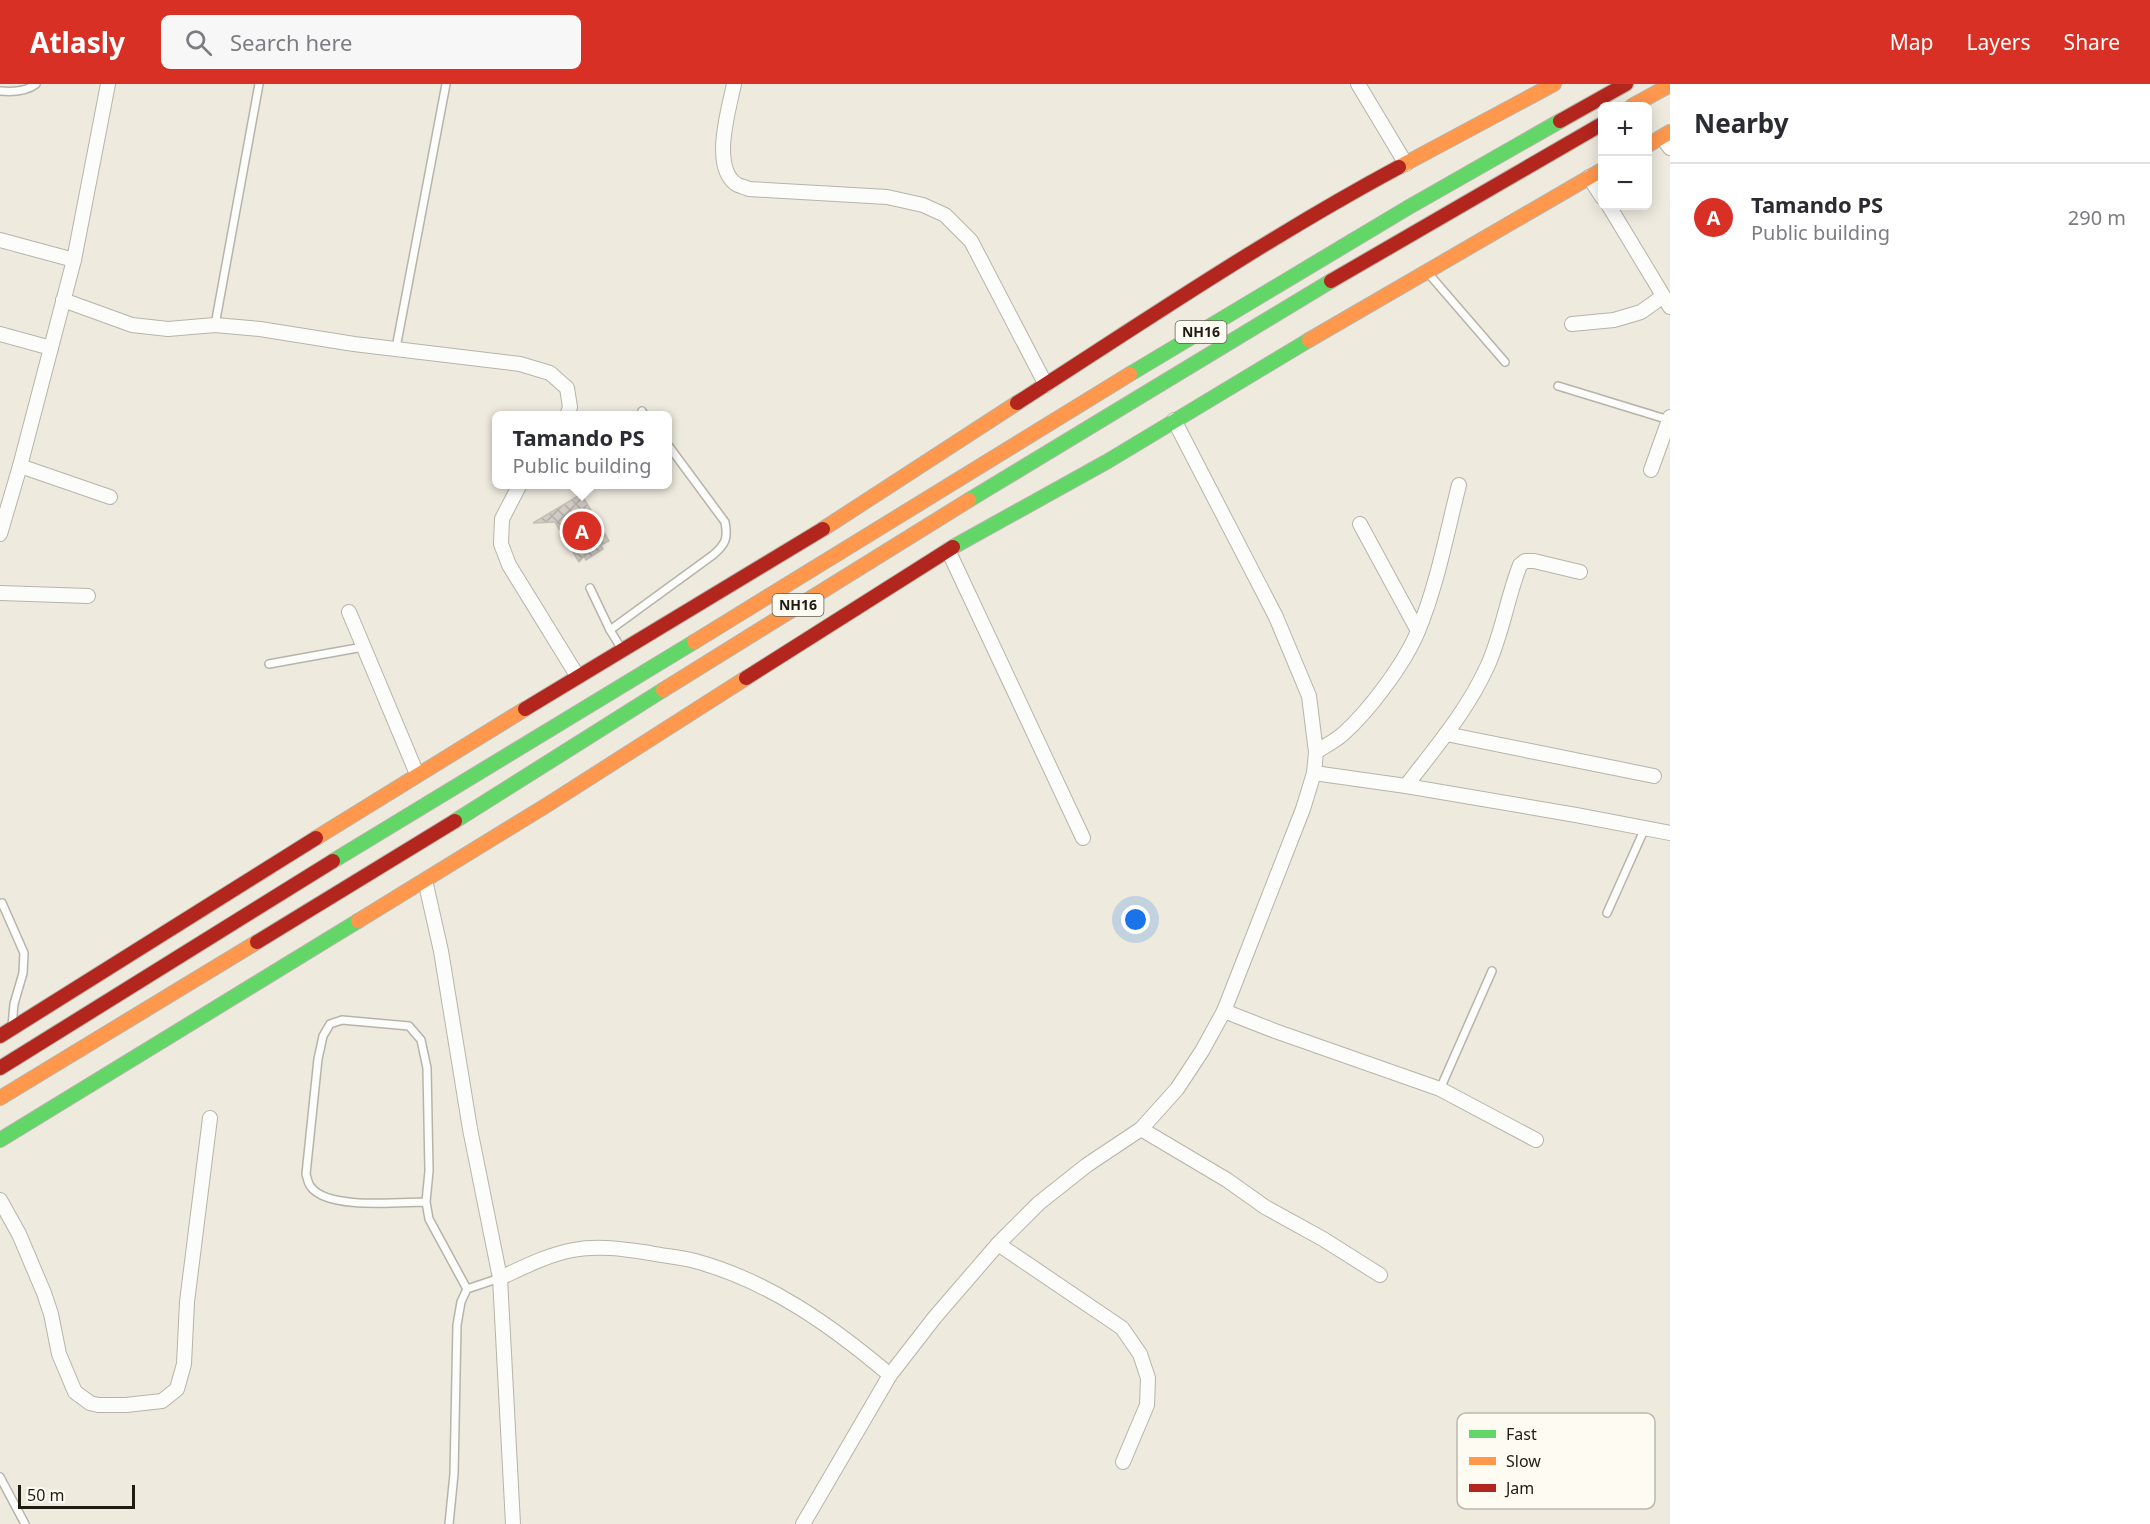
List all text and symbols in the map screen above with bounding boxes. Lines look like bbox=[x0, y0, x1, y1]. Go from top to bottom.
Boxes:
search box bbox=[161, 15, 581, 69]
text: Atlasly bbox=[30, 23, 125, 61]
icon: search bbox=[182, 26, 215, 59]
text: Search here bbox=[230, 27, 352, 57]
text: Map bbox=[1890, 28, 1934, 56]
text: Layers bbox=[1967, 28, 2031, 56]
text: Share bbox=[2064, 28, 2120, 56]
map controls bbox=[1598, 102, 1652, 210]
button: + bbox=[1598, 102, 1652, 156]
text: Nearby bbox=[1694, 105, 1789, 141]
button: − bbox=[1598, 156, 1652, 210]
text: Tamando PS bbox=[1751, 189, 1883, 219]
text: A bbox=[1707, 204, 1720, 231]
text: 290 m bbox=[2068, 204, 2126, 231]
text: Public building bbox=[1751, 219, 1890, 246]
road number: NH16 bbox=[1176, 321, 1226, 343]
popup bbox=[492, 411, 672, 489]
text: Tamando PS bbox=[513, 422, 645, 452]
text: Public building bbox=[513, 452, 651, 479]
pin: A bbox=[562, 508, 602, 554]
road number: NH16 bbox=[772, 594, 824, 616]
your location bbox=[1121, 905, 1150, 934]
legend bbox=[1457, 1413, 1655, 1509]
text: Fast bbox=[1506, 1423, 1537, 1445]
text: Slow bbox=[1506, 1450, 1541, 1472]
text: Jam bbox=[1504, 1477, 1534, 1499]
scale bar bbox=[18, 1482, 135, 1510]
text: 50 m bbox=[27, 1484, 64, 1506]

